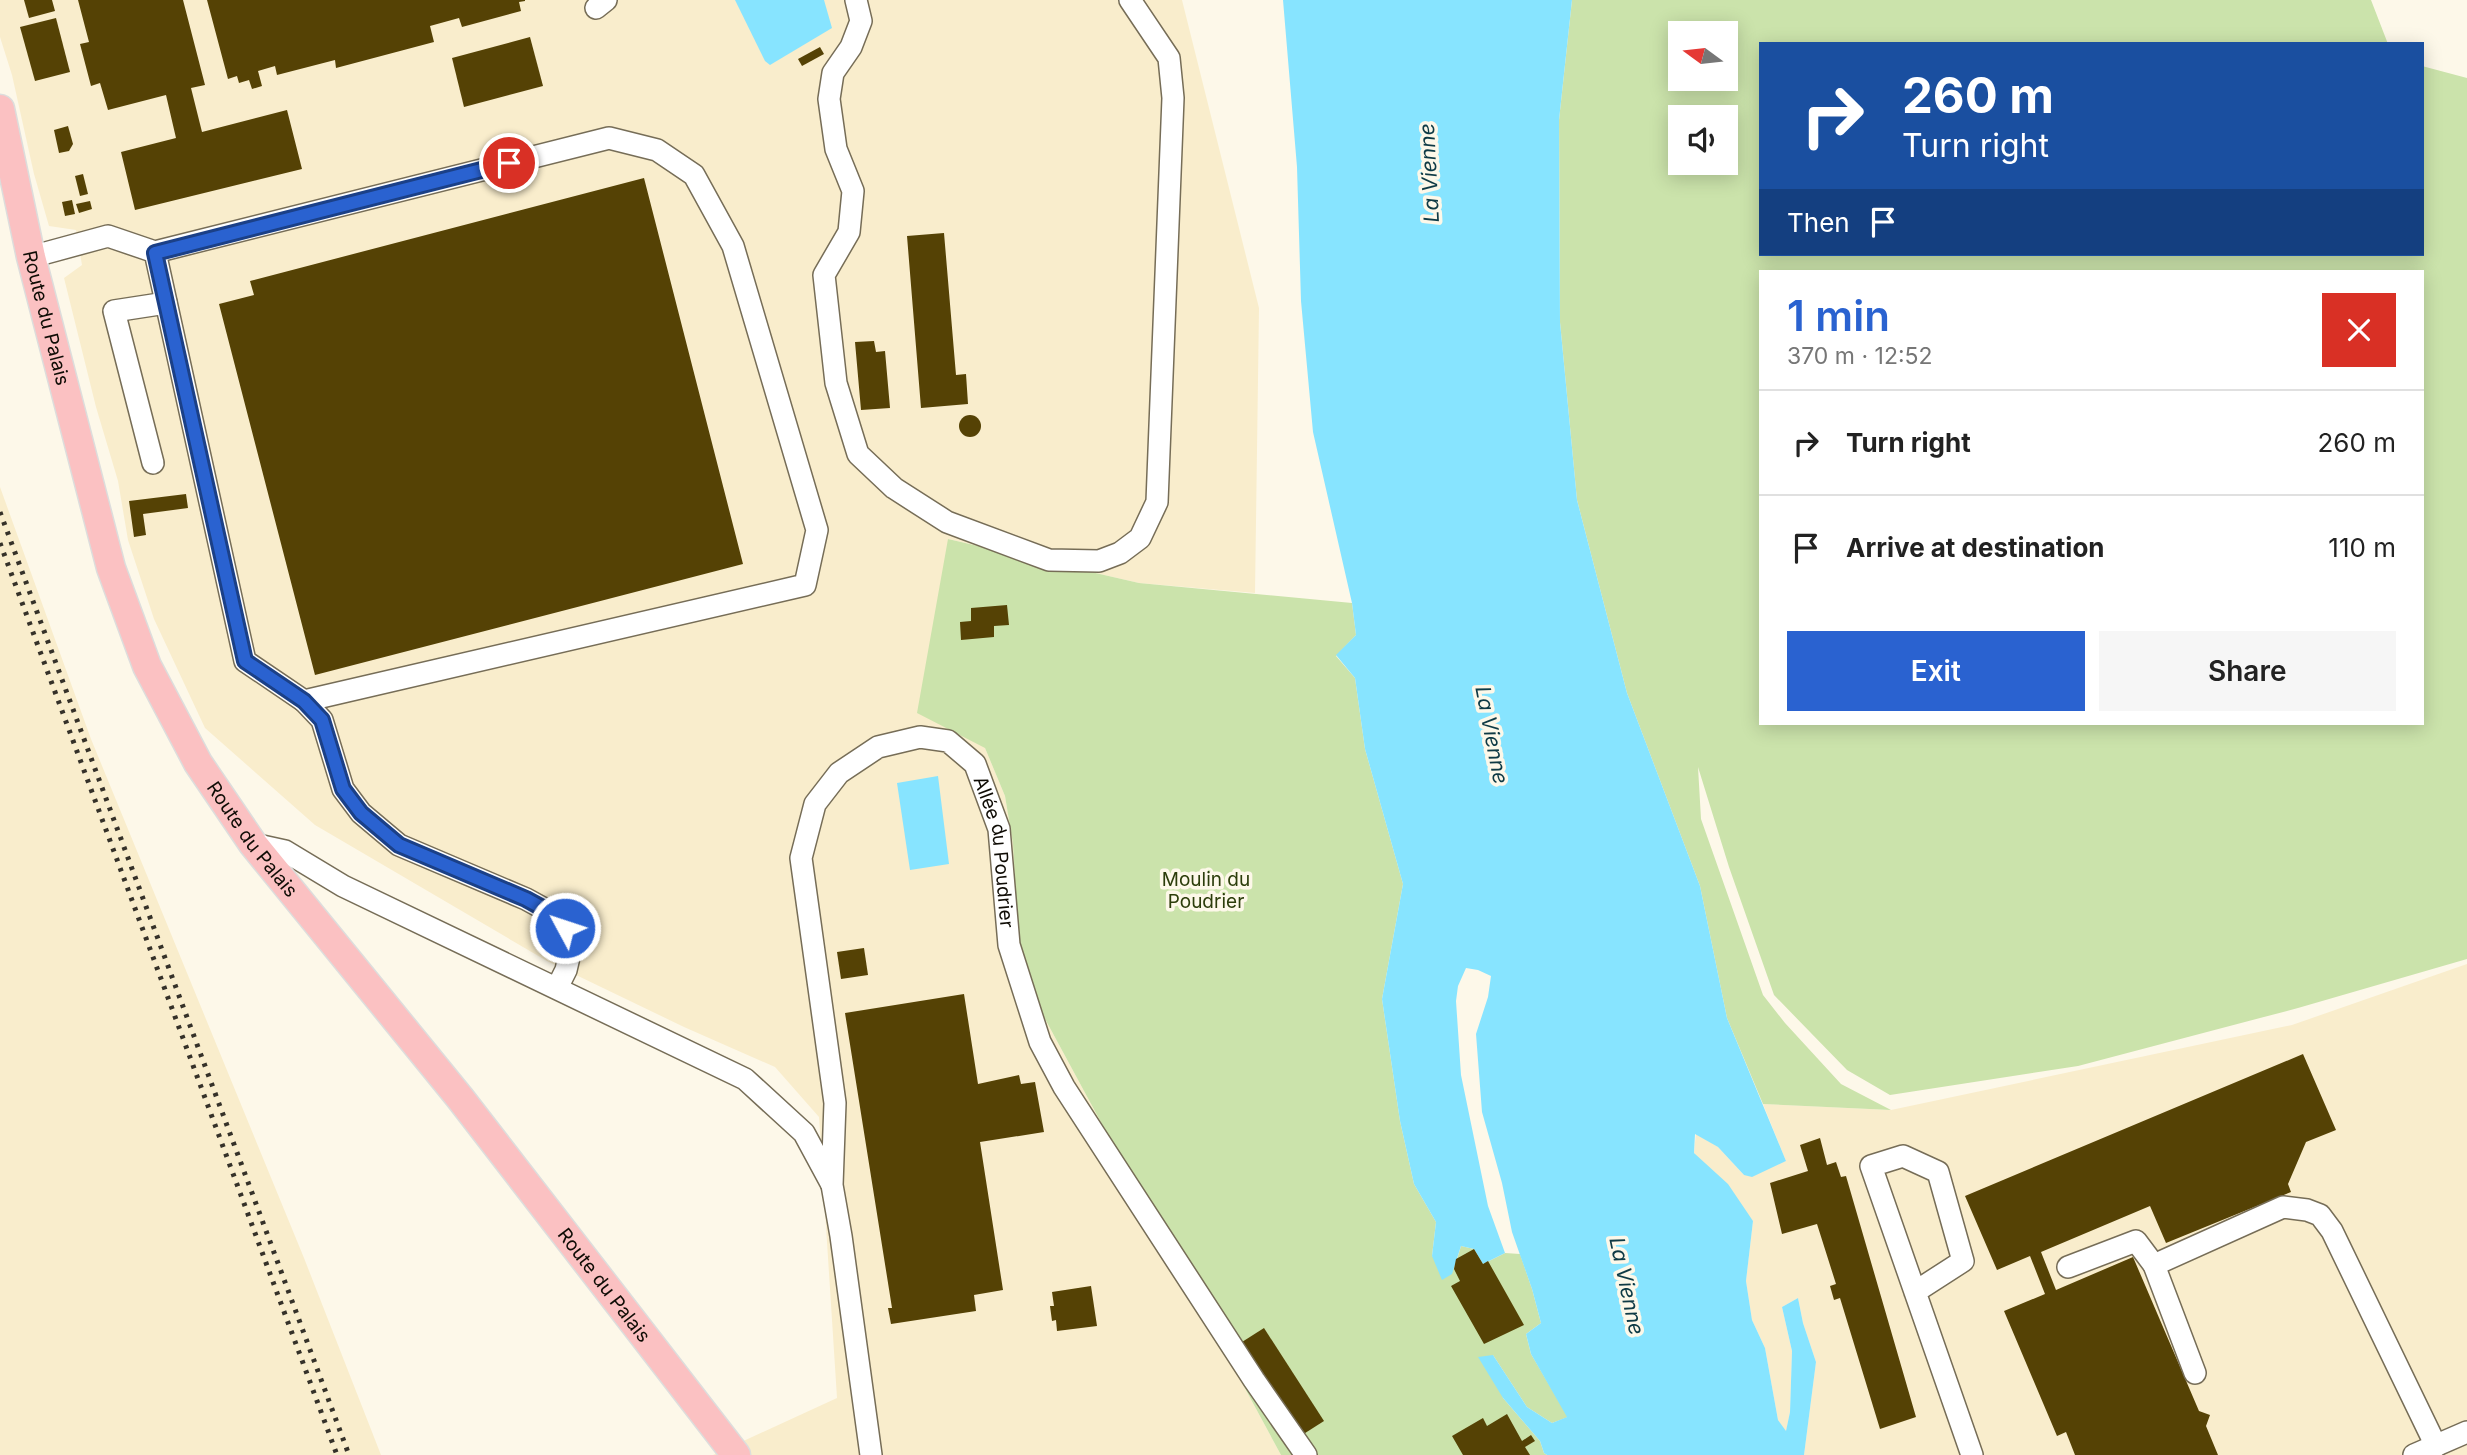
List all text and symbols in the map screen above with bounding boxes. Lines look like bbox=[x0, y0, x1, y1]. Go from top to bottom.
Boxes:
north arrow bbox=[1668, 21, 1738, 91]
map controls bbox=[1668, 21, 1738, 175]
text: 260 m bbox=[1902, 66, 2054, 125]
icon: right bbox=[1787, 70, 1878, 161]
button: sound bbox=[1668, 105, 1738, 175]
water label: La Vienne bbox=[1414, 123, 1444, 223]
text: Turn right bbox=[1902, 126, 2049, 165]
pin bbox=[479, 133, 539, 193]
icon: arrive bbox=[490, 144, 528, 182]
icon: arrive bbox=[1864, 203, 1902, 241]
text: Then bbox=[1787, 207, 1850, 238]
street label: Route du Palais bbox=[18, 249, 75, 388]
text: 1 min bbox=[1787, 290, 1890, 341]
button: close bbox=[2322, 293, 2396, 367]
text: 370 m · 12:52 bbox=[1787, 342, 1933, 370]
icon: right bbox=[1787, 424, 1825, 462]
text: Turn right bbox=[1846, 427, 1971, 458]
text: 260 m bbox=[2318, 427, 2396, 458]
icon: arrive bbox=[1787, 529, 1825, 567]
text: Arrive at destination bbox=[1846, 532, 2105, 563]
text: 110 m bbox=[2328, 532, 2396, 563]
button: Exit bbox=[1787, 631, 2085, 711]
button: Share bbox=[2099, 631, 2396, 711]
water label: La Vienne bbox=[1470, 684, 1514, 786]
street label: Allée du Poudrier bbox=[969, 773, 1019, 929]
street label: Route du Palais bbox=[202, 777, 303, 901]
park label: Moulin du Poudrier bbox=[1162, 868, 1250, 913]
position arrow bbox=[528, 891, 602, 965]
street label: Route du Palais bbox=[553, 1223, 656, 1346]
water label: La Vienne bbox=[1604, 1235, 1650, 1337]

